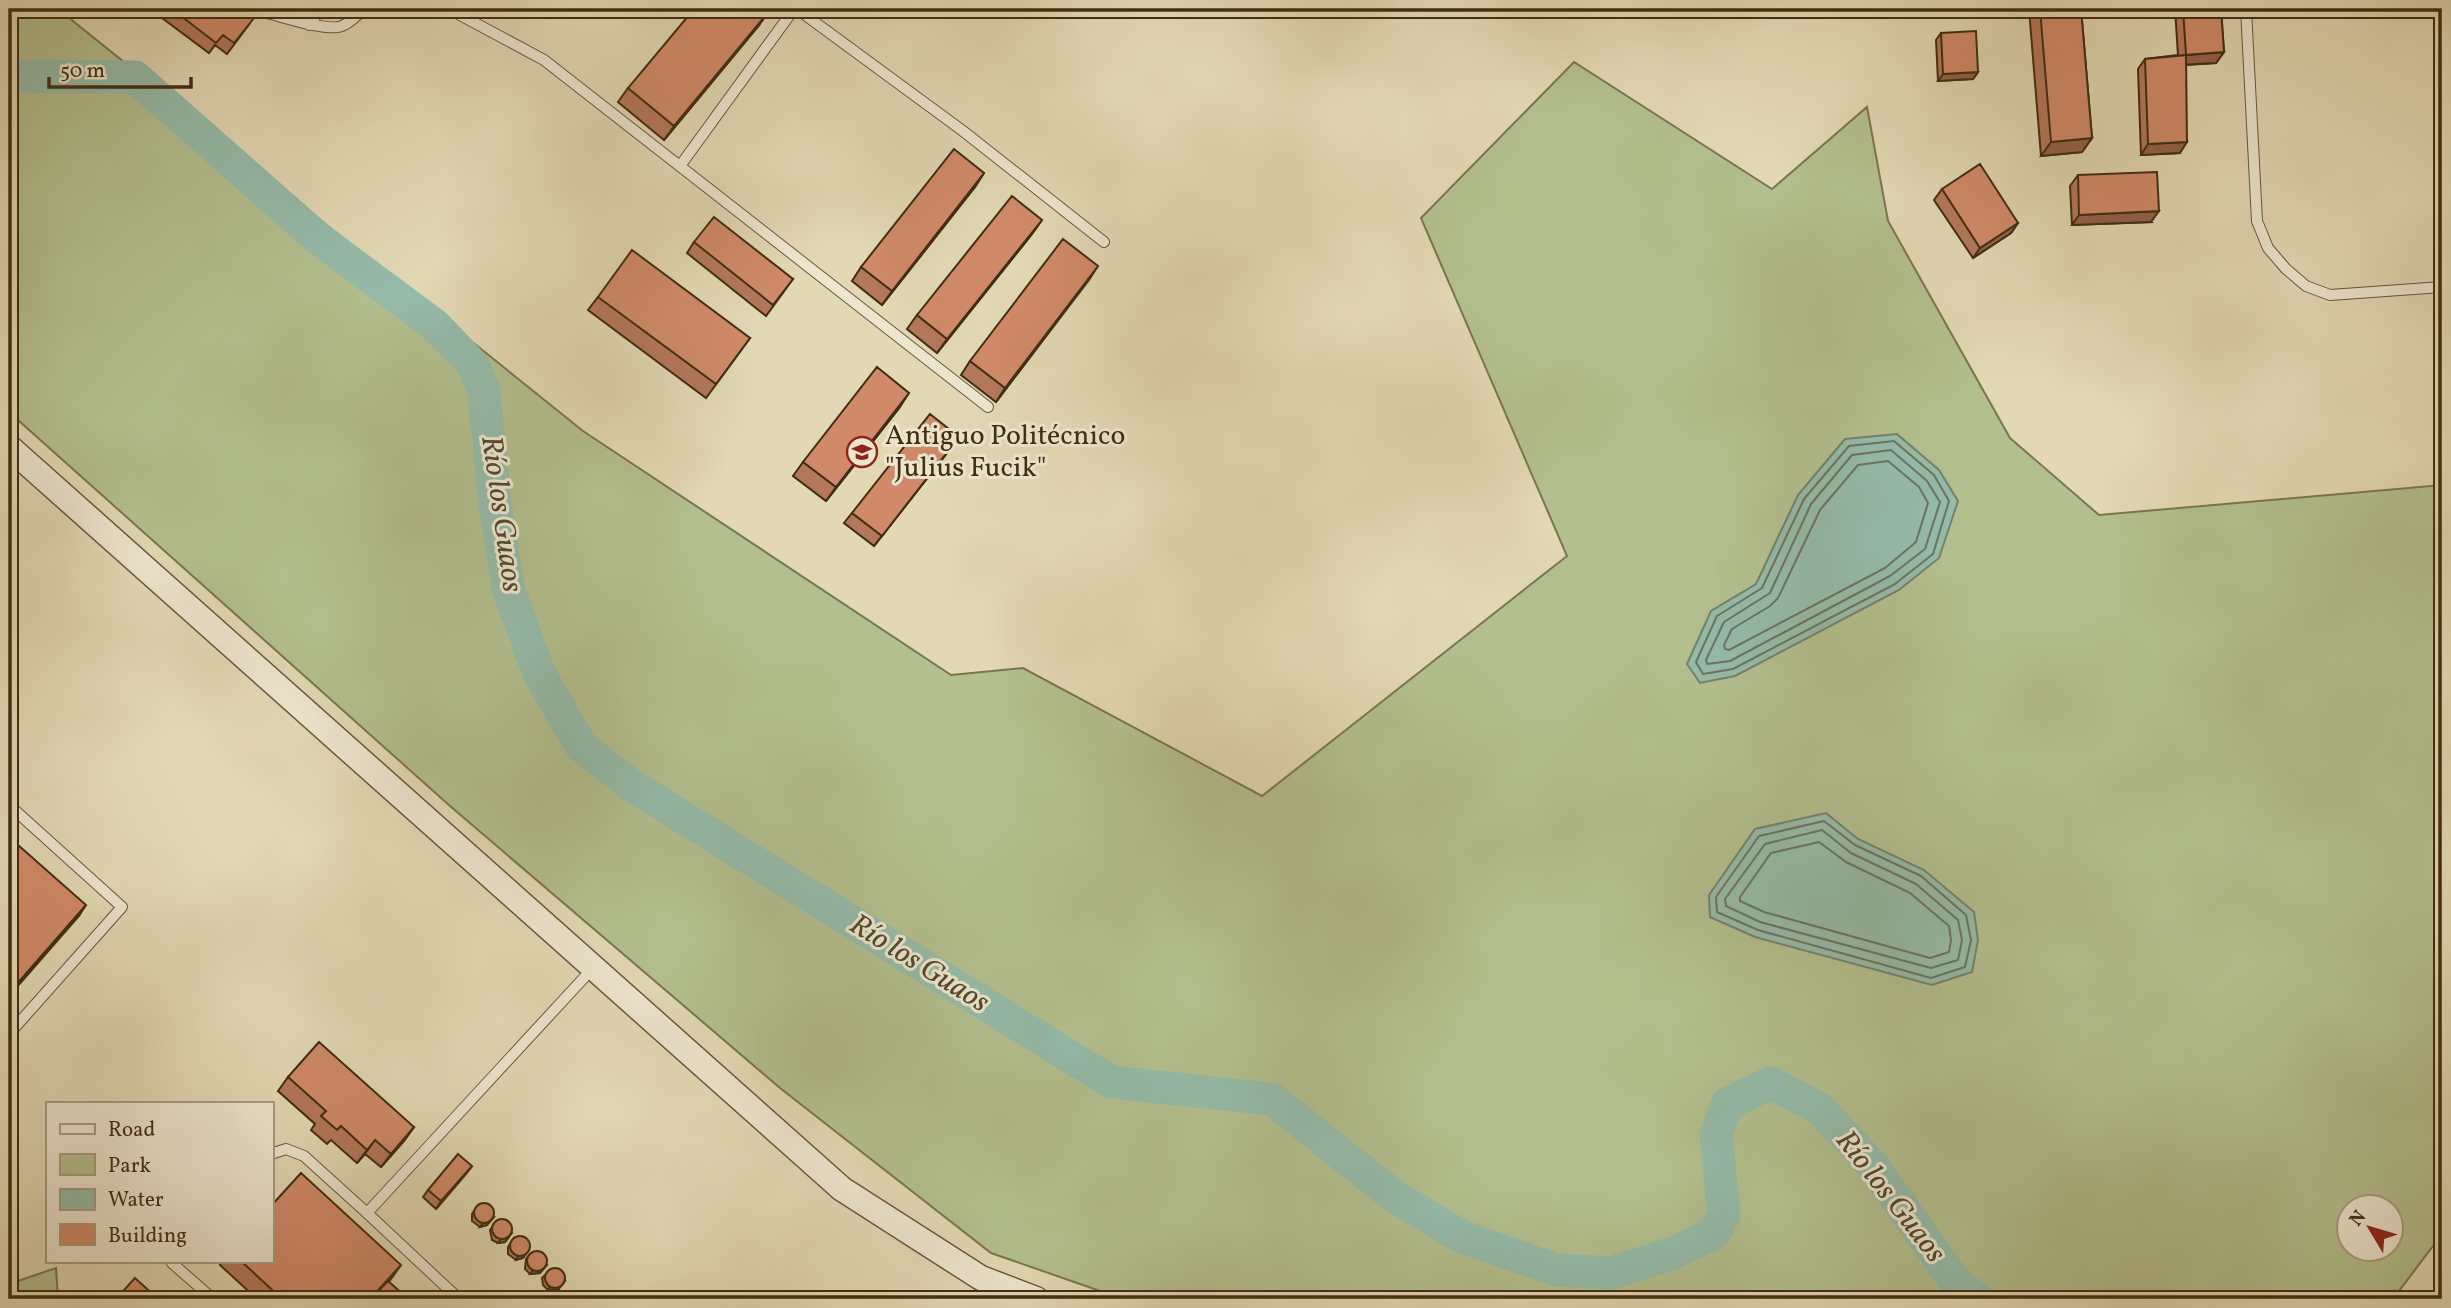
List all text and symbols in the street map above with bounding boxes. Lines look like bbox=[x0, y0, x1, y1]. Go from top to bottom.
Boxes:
scale bar bbox=[49, 46, 191, 90]
text: 50 m bbox=[60, 57, 105, 86]
place label: Antiguo Politécnico "Julius Fucik" bbox=[885, 417, 1125, 488]
water label: Río los Guaos bbox=[469, 433, 533, 595]
school or university icon: Antiguo Politécnico "Julius Fucik" bbox=[845, 435, 879, 469]
water label: Río los Guaos bbox=[841, 904, 997, 1024]
legend bbox=[46, 1102, 273, 1262]
text: Road bbox=[108, 1116, 155, 1145]
water label: Río los Guaos bbox=[1825, 1122, 1955, 1272]
text: Park bbox=[108, 1152, 151, 1181]
text: Water bbox=[108, 1186, 164, 1215]
north arrow bbox=[2336, 1192, 2406, 1262]
text: N bbox=[2344, 1205, 2373, 1232]
text: Building bbox=[108, 1222, 187, 1251]

